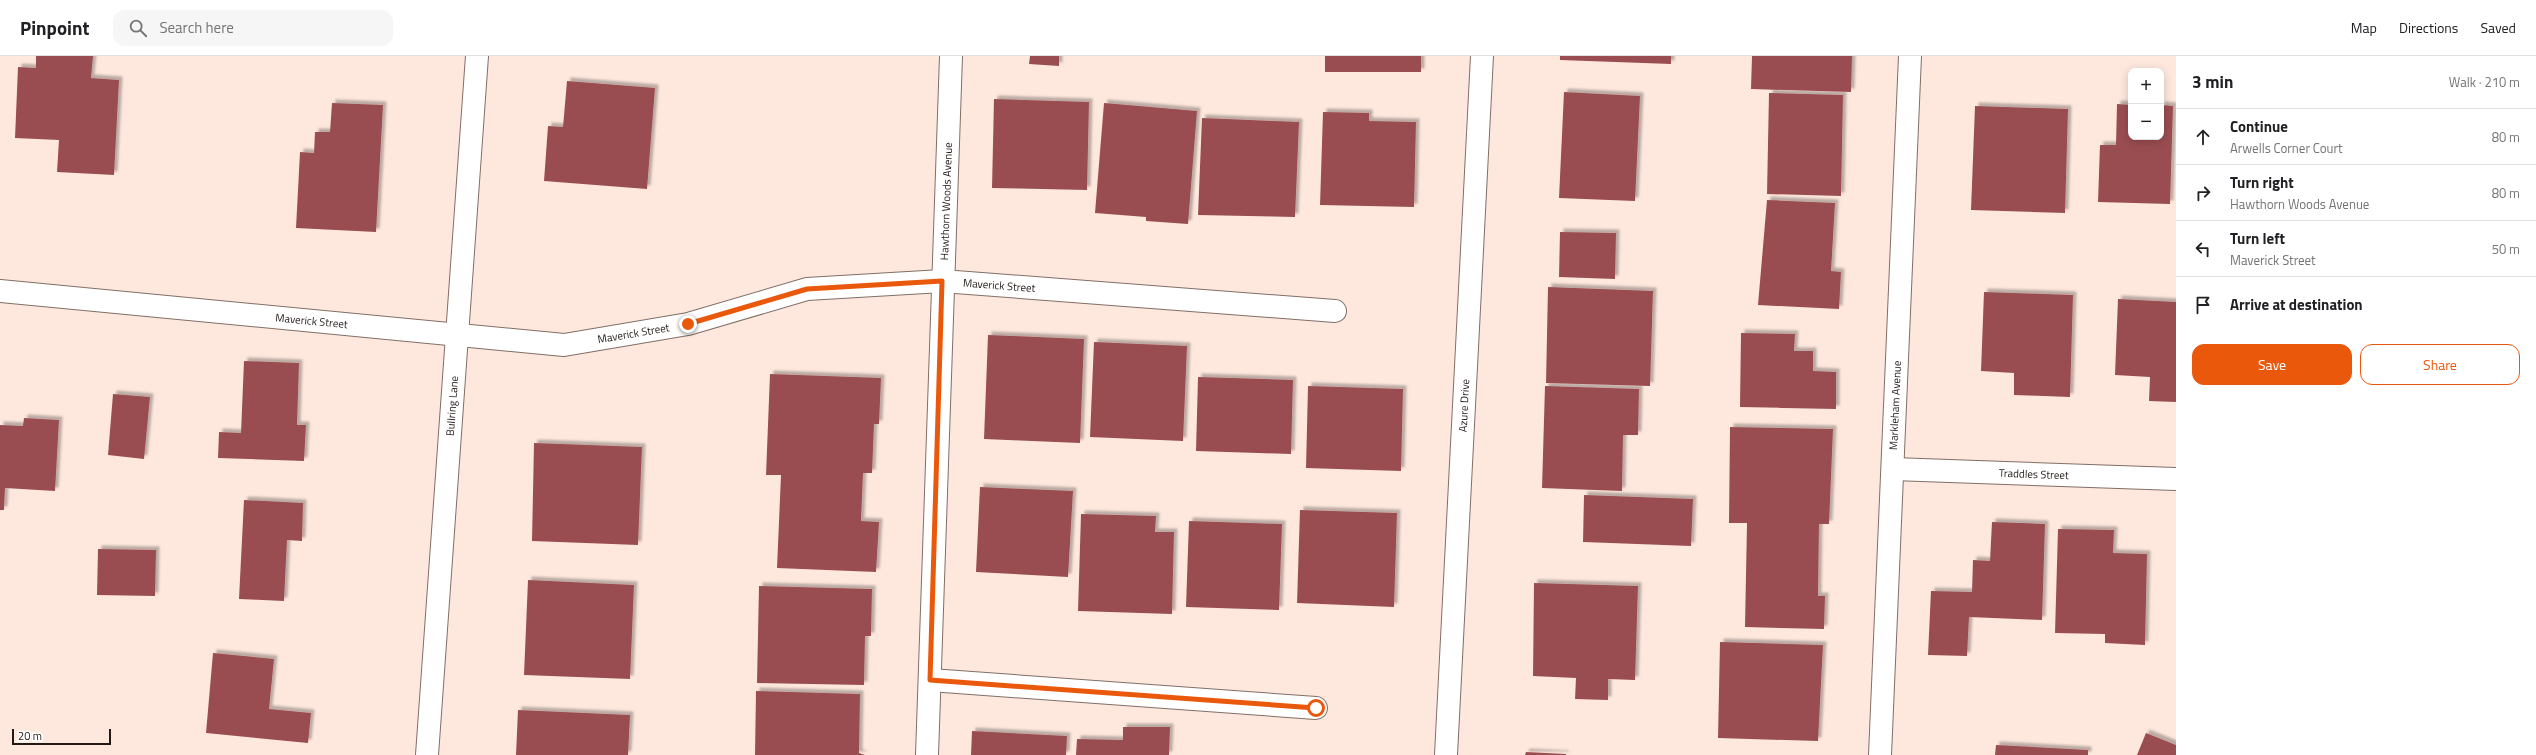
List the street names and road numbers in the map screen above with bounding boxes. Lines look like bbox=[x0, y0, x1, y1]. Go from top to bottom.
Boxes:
street label: Hawthorn Woods Avenue bbox=[936, 142, 956, 261]
street label: Maverick Street bbox=[962, 275, 1036, 296]
street label: Maverick Street bbox=[275, 309, 349, 332]
street label: Maverick Street bbox=[596, 319, 671, 347]
street label: Markleham Avenue bbox=[1885, 360, 1905, 450]
street label: Bullring Lane bbox=[442, 375, 462, 437]
street label: Azure Drive bbox=[1455, 378, 1473, 432]
street label: Traddles Street bbox=[1999, 465, 2069, 483]

